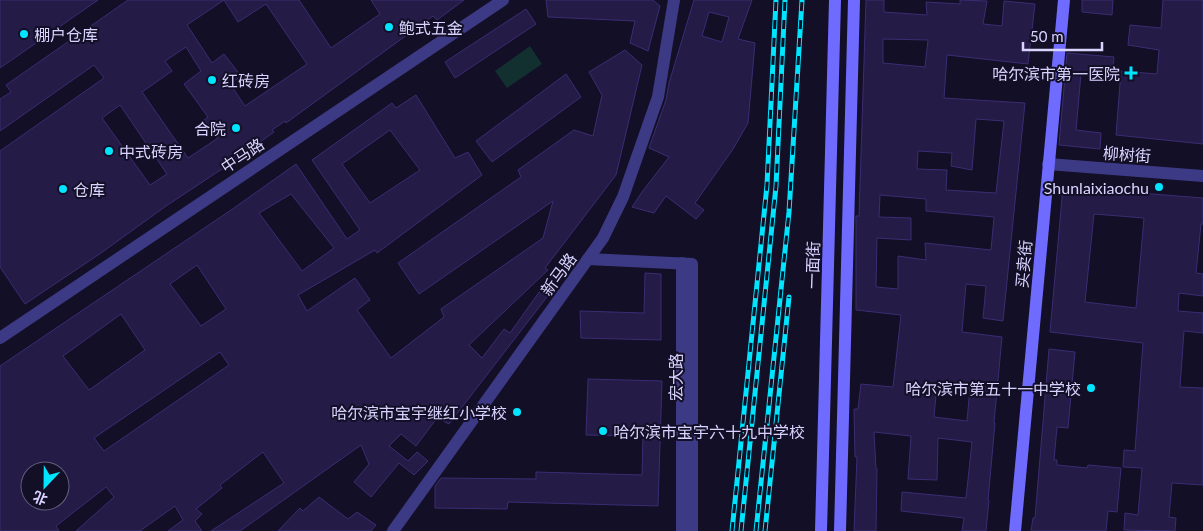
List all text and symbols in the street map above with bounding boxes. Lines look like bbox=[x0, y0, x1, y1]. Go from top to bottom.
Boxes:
place label: 鲍式五金 bbox=[399, 18, 463, 37]
scale bar bbox=[1023, 20, 1102, 52]
marker: 鲍式五金 bbox=[383, 21, 395, 33]
place label: 棚户仓库 bbox=[34, 25, 98, 44]
text: 50 m bbox=[1030, 27, 1064, 45]
marker: 棚户仓库 bbox=[18, 28, 30, 40]
place label: 哈尔滨市第一医院 bbox=[992, 64, 1120, 83]
marker: 哈尔滨市第一医院 bbox=[1124, 66, 1138, 80]
place label: 红砖房 bbox=[222, 71, 270, 90]
marker: 红砖房 bbox=[206, 74, 218, 86]
place label: 合院 bbox=[194, 119, 226, 138]
marker: 合院 bbox=[230, 122, 242, 134]
street label: 中马路 bbox=[217, 134, 267, 176]
place label: 中式砖房 bbox=[119, 142, 183, 161]
street label: 柳树街 bbox=[1102, 143, 1152, 165]
marker: 中式砖房 bbox=[103, 145, 115, 157]
place label: Shunlaixiaochu bbox=[1044, 178, 1149, 197]
place label: 仓库 bbox=[73, 180, 105, 199]
marker: Shunlaixiaochu bbox=[1153, 181, 1165, 193]
marker: 仓库 bbox=[57, 183, 69, 195]
street label: 买卖街 bbox=[1011, 239, 1035, 289]
street label: 一面街 bbox=[802, 241, 822, 289]
street label: 新马路 bbox=[536, 249, 580, 299]
street label: 宏大路 bbox=[666, 353, 685, 401]
place label: 哈尔滨市第五十一中学校 bbox=[905, 379, 1081, 398]
marker: 哈尔滨市第五十一中学校 bbox=[1085, 382, 1097, 394]
place label: 哈尔滨市宝宇继红小学校 bbox=[331, 403, 507, 422]
marker: 哈尔滨市宝宇继红小学校 bbox=[511, 406, 523, 418]
place label: 哈尔滨市宝宇六十九中学校 bbox=[613, 422, 805, 441]
marker: 哈尔滨市宝宇六十九中学校 bbox=[597, 425, 609, 437]
north arrow bbox=[20, 461, 70, 511]
text: 北 bbox=[30, 488, 50, 509]

